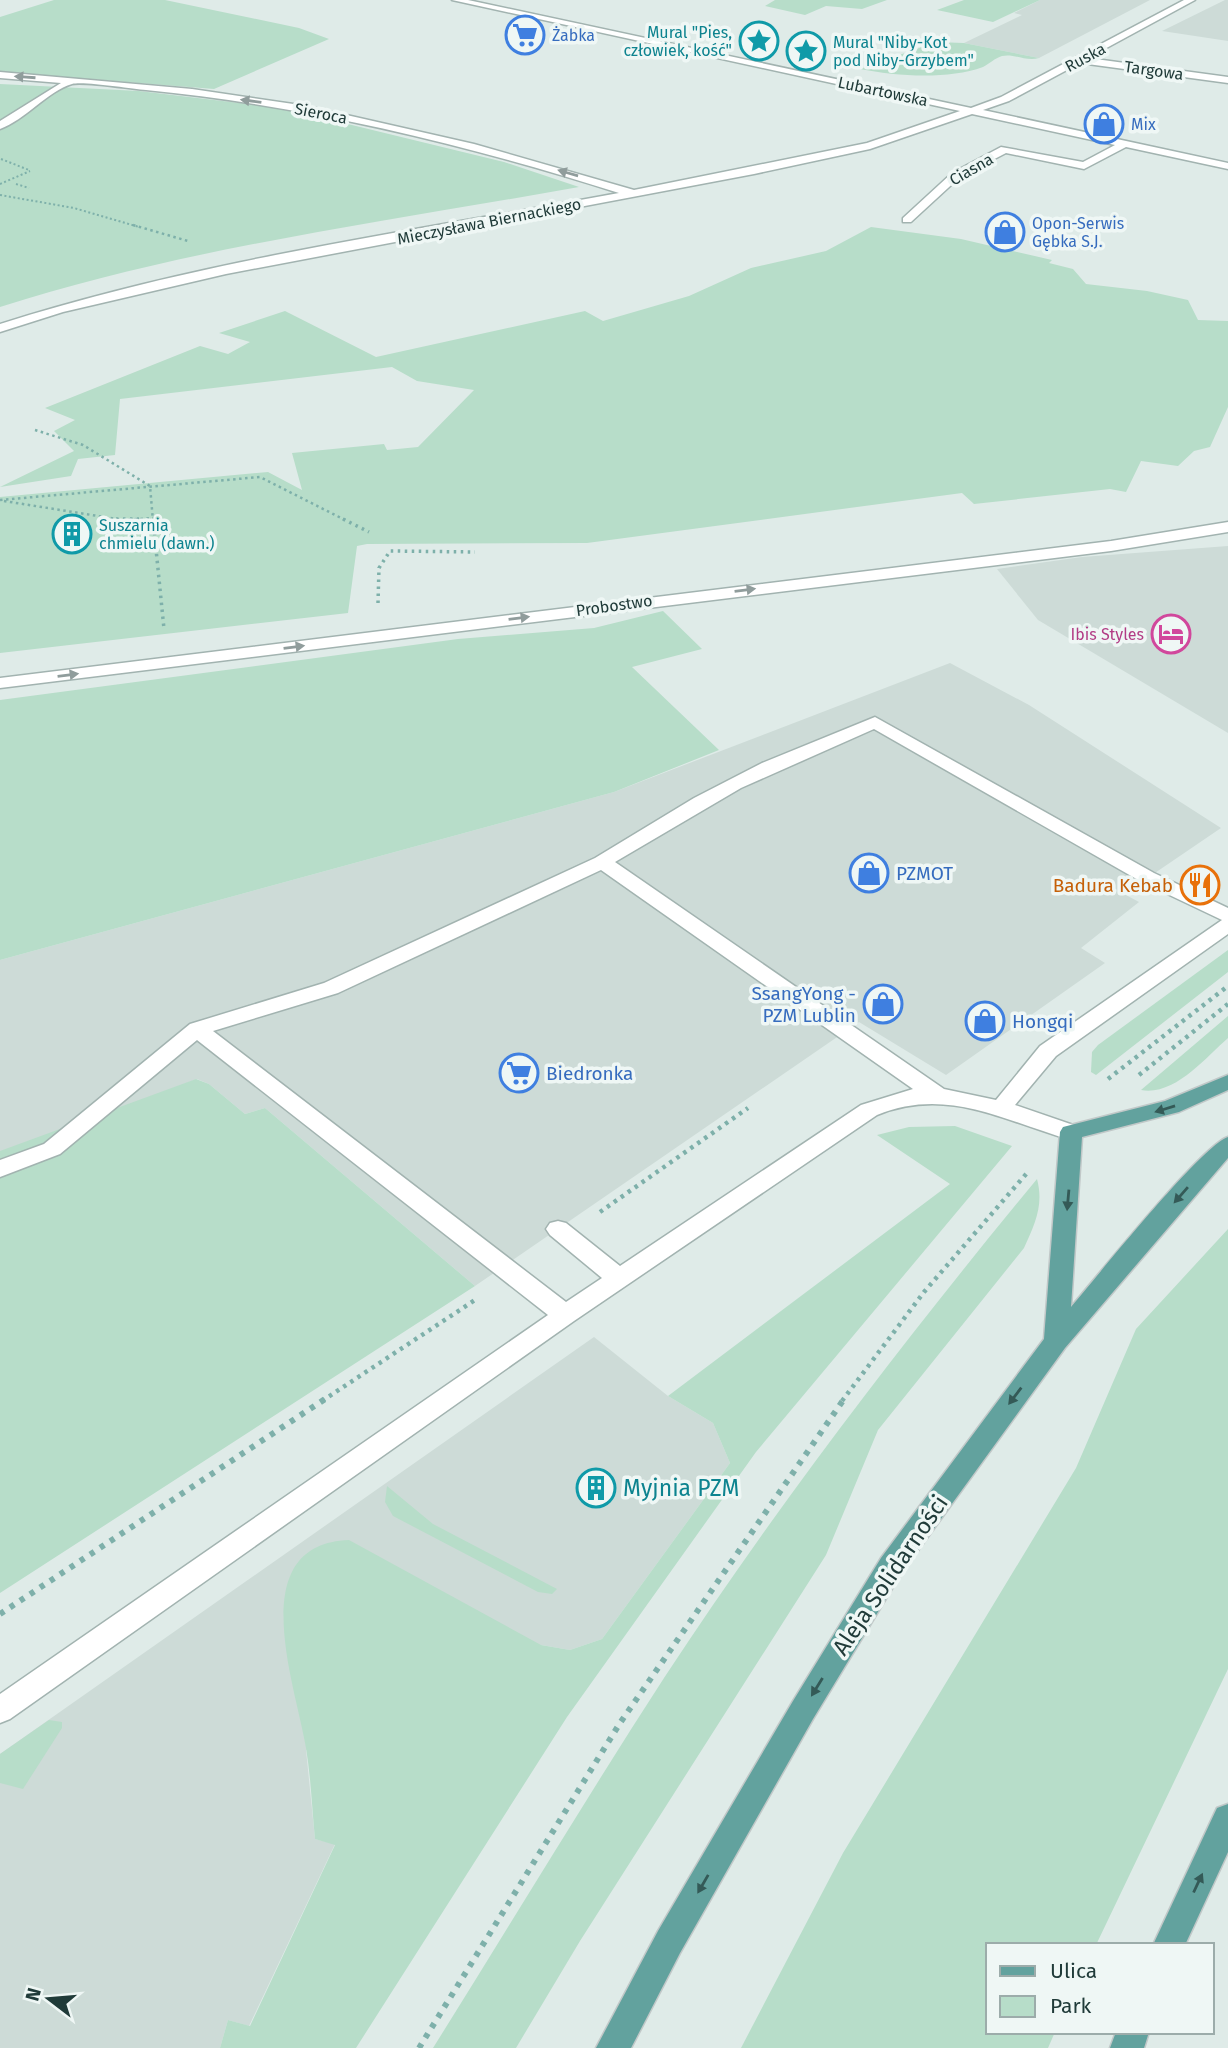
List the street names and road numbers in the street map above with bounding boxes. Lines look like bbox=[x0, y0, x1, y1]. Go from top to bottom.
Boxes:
street label: Ruska bbox=[1062, 39, 1109, 76]
street label: Targowa bbox=[1123, 57, 1185, 84]
street label: Lubartowska bbox=[836, 73, 930, 110]
street label: Sieroca bbox=[293, 99, 349, 128]
street label: Ciasna bbox=[946, 149, 997, 190]
street label: Mieczysława Biernackiego bbox=[396, 194, 583, 249]
street label: Probostwo bbox=[575, 591, 653, 620]
street label: Aleja Solidarności bbox=[826, 1490, 954, 1660]

